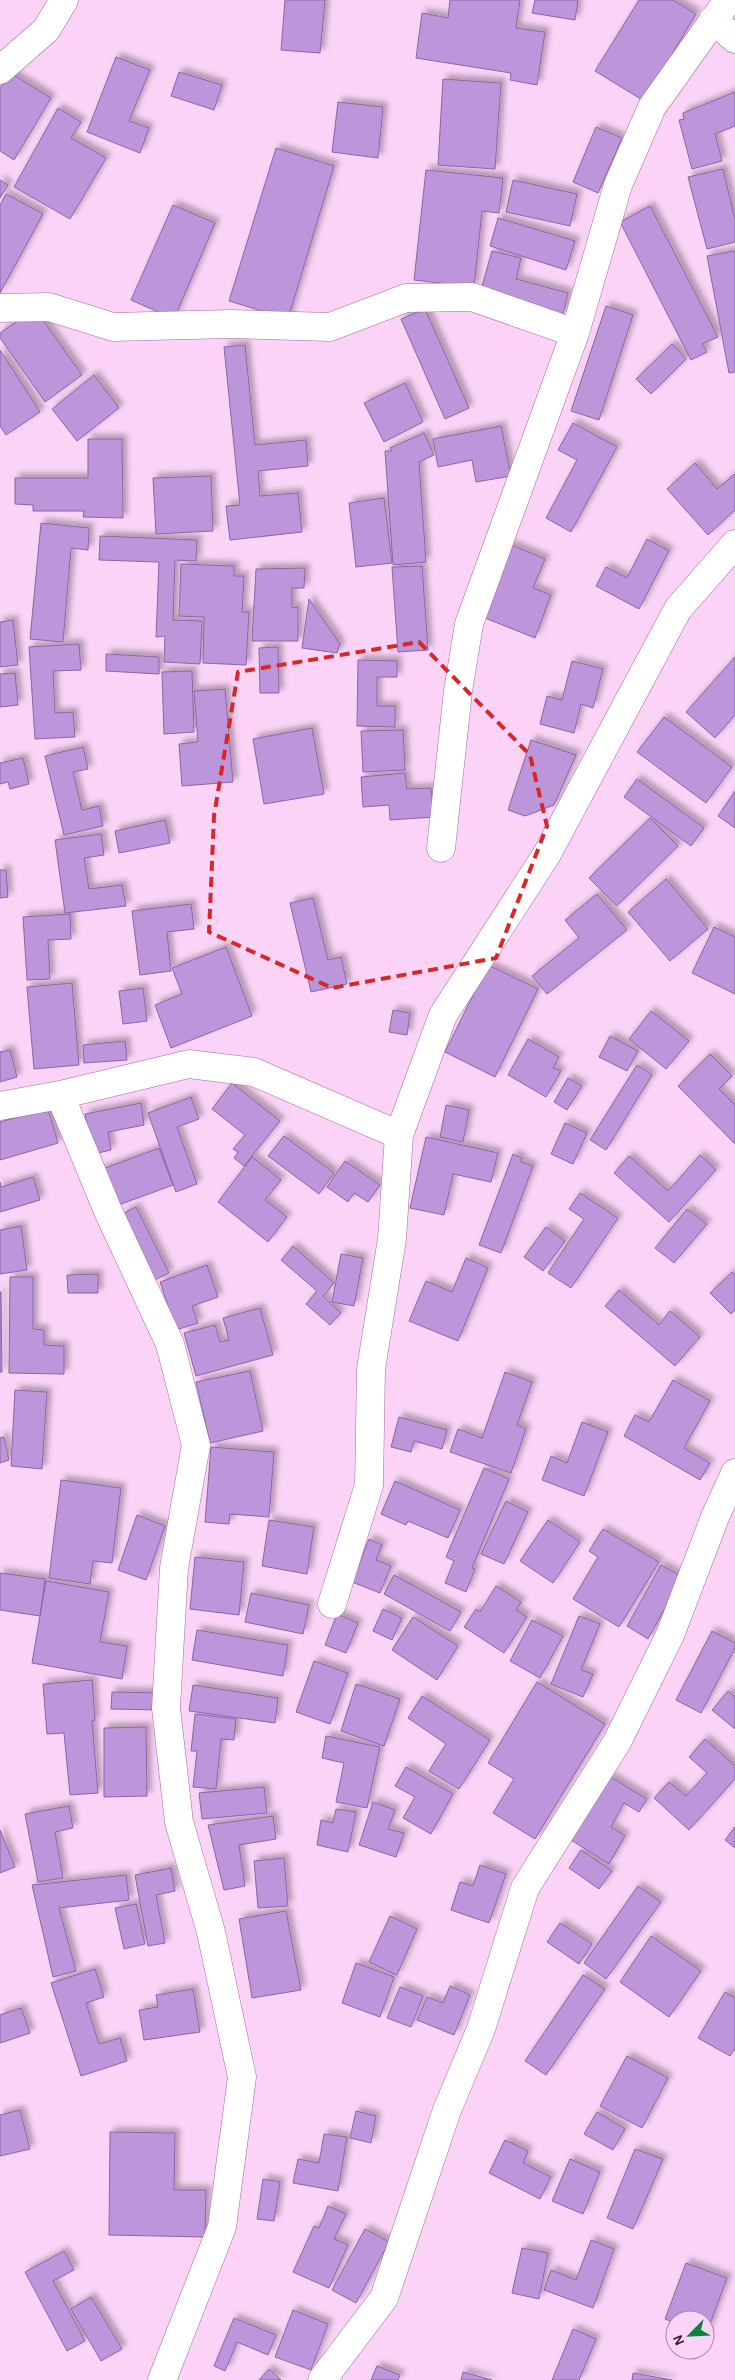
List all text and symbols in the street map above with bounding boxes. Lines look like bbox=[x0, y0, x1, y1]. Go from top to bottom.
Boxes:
north arrow bbox=[665, 2310, 715, 2360]
text: N bbox=[671, 2333, 687, 2347]

